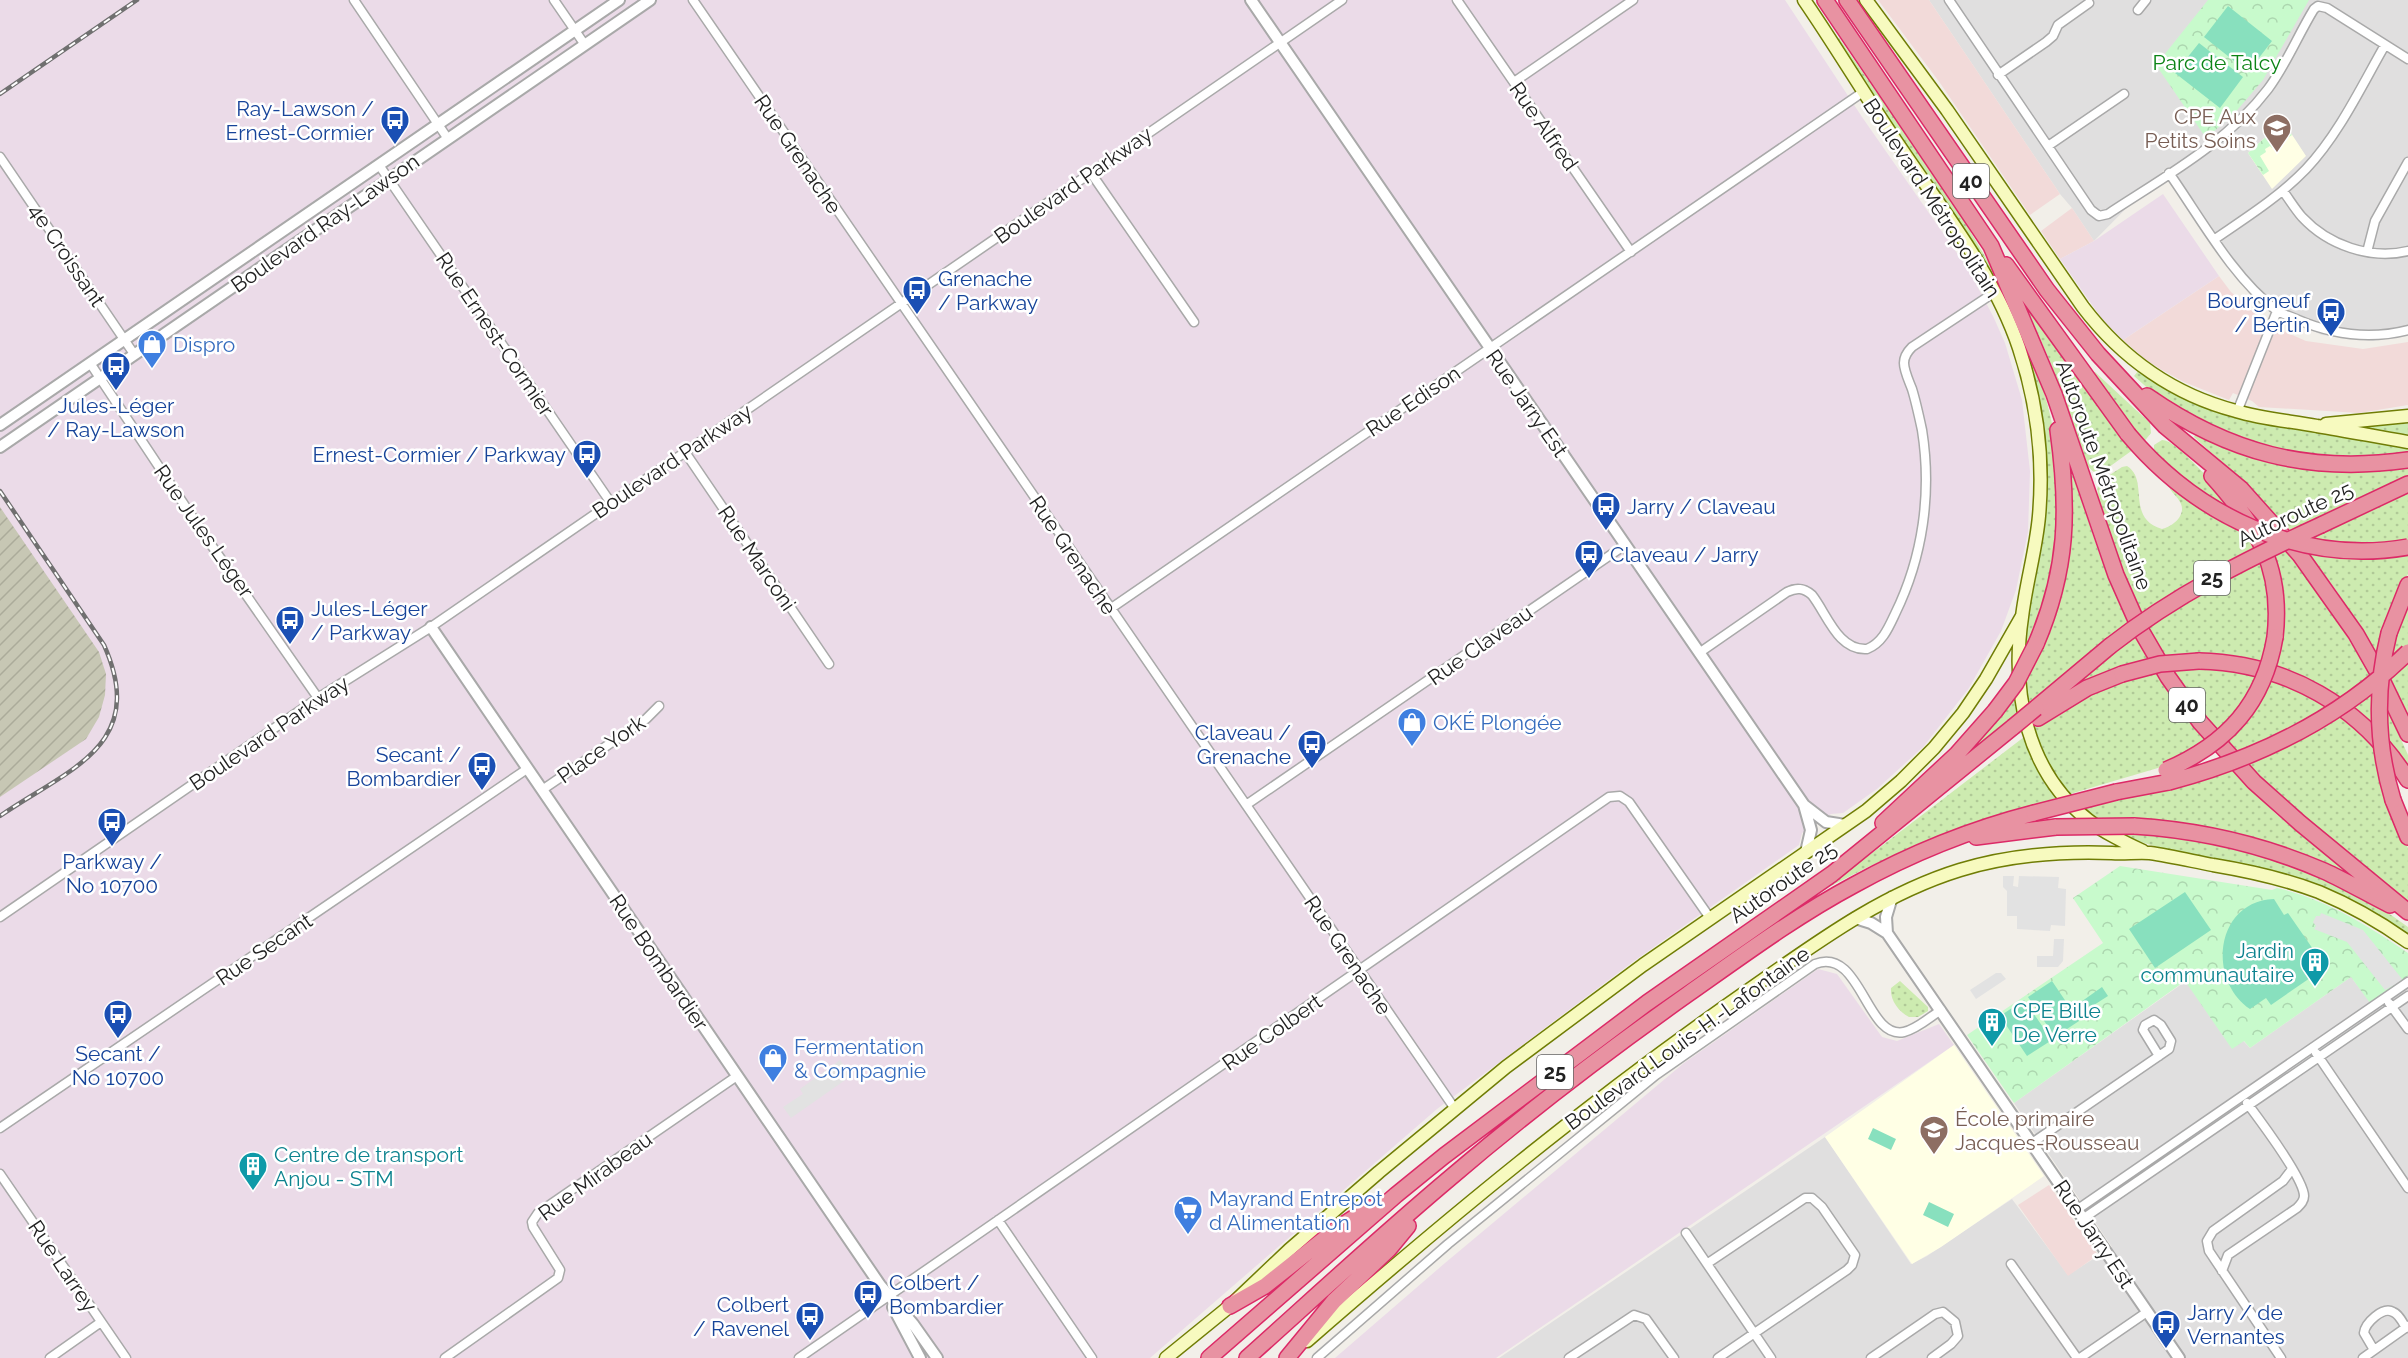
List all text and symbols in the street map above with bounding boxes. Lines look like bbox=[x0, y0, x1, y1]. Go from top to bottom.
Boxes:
park label: Parc de Talcy bbox=[2153, 50, 2281, 75]
street label: Rue Alfred bbox=[1504, 77, 1584, 175]
street label: Rue Grenache bbox=[749, 90, 847, 218]
street label: Boulevard Métropolitain bbox=[1858, 94, 2006, 302]
place label: Ray-Lawson / Ernest-Cormier bbox=[226, 96, 375, 145]
bus stop icon: Ray-Lawson / Ernest-Cormier bbox=[379, 104, 411, 146]
place label: CPE Aux Petits Soins bbox=[2145, 104, 2256, 153]
school or university icon: CPE Aux Petits Soins bbox=[2261, 112, 2293, 154]
street label: Boulevard Parkway bbox=[989, 121, 1157, 249]
street label: Boulevard Ray-Lawson bbox=[226, 148, 424, 298]
road number: 40 bbox=[1953, 164, 1989, 198]
street label: 4e Croissant bbox=[23, 199, 111, 311]
street label: Rue Ernest-Cormier bbox=[431, 247, 559, 421]
place label: Grenache / Parkway bbox=[938, 266, 1038, 315]
bus stop icon: Grenache / Parkway bbox=[901, 274, 933, 316]
place label: Bourgneuf / Bertin bbox=[2207, 288, 2311, 337]
bus stop icon: Bourgneuf / Bertin bbox=[2315, 296, 2347, 338]
shop icon: Dispro bbox=[136, 328, 168, 370]
place label: Dispro bbox=[173, 332, 235, 357]
street label: Rue Jarry Est bbox=[1481, 344, 1573, 462]
bus stop icon: Jules-Léger / Ray-Lawson bbox=[100, 350, 132, 392]
street label: Autoroute Métropolitaine bbox=[2051, 357, 2157, 593]
street label: Rue Edison bbox=[1361, 360, 1465, 442]
place label: Jules-Léger / Ray-Lawson bbox=[47, 393, 185, 442]
street label: Boulevard Parkway bbox=[588, 398, 756, 524]
bus stop icon: Ernest-Cormier / Parkway bbox=[571, 438, 603, 480]
place label: Ernest-Cormier / Parkway bbox=[312, 442, 566, 467]
street label: Rue Jules Léger bbox=[149, 460, 259, 603]
street label: Autoroute 25 bbox=[2233, 476, 2357, 552]
bus stop icon: Jarry / Claveau bbox=[1590, 490, 1622, 532]
street label: Rue Grenache bbox=[1024, 491, 1122, 619]
place label: Jarry / Claveau bbox=[1627, 494, 1776, 519]
street label: Rue Marconi bbox=[713, 501, 801, 615]
bus stop icon: Claveau / Jarry bbox=[1573, 538, 1605, 580]
place label: Claveau / Jarry bbox=[1610, 542, 1759, 567]
road number: 25 bbox=[2194, 561, 2230, 595]
place label: Jules-Léger / Parkway bbox=[311, 596, 428, 645]
street label: Rue Claveau bbox=[1423, 600, 1537, 690]
bus stop icon: Jules-Léger / Parkway bbox=[274, 604, 306, 646]
street label: Boulevard Parkway bbox=[185, 670, 353, 796]
road number: 40 bbox=[2169, 688, 2205, 722]
shop icon: OKÉ Plongée bbox=[1396, 706, 1428, 748]
street label: Place York bbox=[552, 710, 650, 788]
place label: OKÉ Plongée bbox=[1433, 710, 1562, 735]
place label: Claveau / Grenache bbox=[1195, 720, 1291, 769]
bus stop icon: Claveau / Grenache bbox=[1296, 728, 1328, 770]
place label: Secant / Bombardier bbox=[346, 742, 462, 791]
bus stop icon: Secant / Bombardier bbox=[466, 750, 498, 792]
bus stop icon: Parkway / No 10700 bbox=[96, 806, 128, 848]
street label: Autoroute 25 bbox=[1725, 836, 1841, 928]
place label: Parkway / No 10700 bbox=[62, 849, 162, 898]
street label: Rue Bombardier bbox=[604, 889, 714, 1035]
street label: Rue Grenache bbox=[1299, 891, 1397, 1019]
street label: Rue Secant bbox=[211, 908, 317, 990]
place label: Jardin communautaire bbox=[2140, 938, 2294, 987]
street label: Boulevard Louis-H.-Lafontaine bbox=[1560, 941, 1814, 1135]
building icon: Jardin communautaire bbox=[2299, 946, 2331, 988]
street label: Rue Colbert bbox=[1217, 988, 1327, 1076]
bus stop icon: Secant / No 10700 bbox=[102, 998, 134, 1040]
place label: CPE Bille De Verre bbox=[2013, 998, 2101, 1047]
building icon: CPE Bille De Verre bbox=[1976, 1006, 2008, 1048]
place label: Fermentation & Compagnie bbox=[794, 1034, 926, 1083]
place label: Secant / No 10700 bbox=[72, 1041, 164, 1090]
shop icon: Fermentation & Compagnie bbox=[757, 1042, 789, 1084]
road number: 25 bbox=[1537, 1055, 1573, 1089]
place label: École primaire Jacques-Rousseau bbox=[1955, 1106, 2139, 1155]
school or university icon: École primaire Jacques-Rousseau bbox=[1918, 1114, 1950, 1156]
street label: Rue Mirabeau bbox=[533, 1126, 657, 1226]
place label: Centre de transport Anjou - STM bbox=[274, 1142, 463, 1191]
building icon: Centre de transport Anjou - STM bbox=[237, 1150, 269, 1192]
street label: Rue Jarry Est bbox=[2049, 1175, 2139, 1293]
place label: Mayrand Entrepot d Alimentation bbox=[1209, 1186, 1383, 1235]
supermarket icon: Mayrand Entrepot d Alimentation bbox=[1172, 1194, 1204, 1236]
street label: Rue Larrey bbox=[23, 1215, 103, 1317]
place label: Colbert / Bombardier bbox=[889, 1270, 1004, 1319]
bus stop icon: Colbert / Bombardier bbox=[852, 1278, 884, 1320]
place label: Colbert / Ravenel bbox=[693, 1292, 789, 1341]
bus stop icon: Colbert / Ravenel bbox=[794, 1300, 826, 1342]
place label: Jarry / de Vernantes bbox=[2187, 1300, 2285, 1349]
bus stop icon: Jarry / de Vernantes bbox=[2150, 1308, 2182, 1350]

